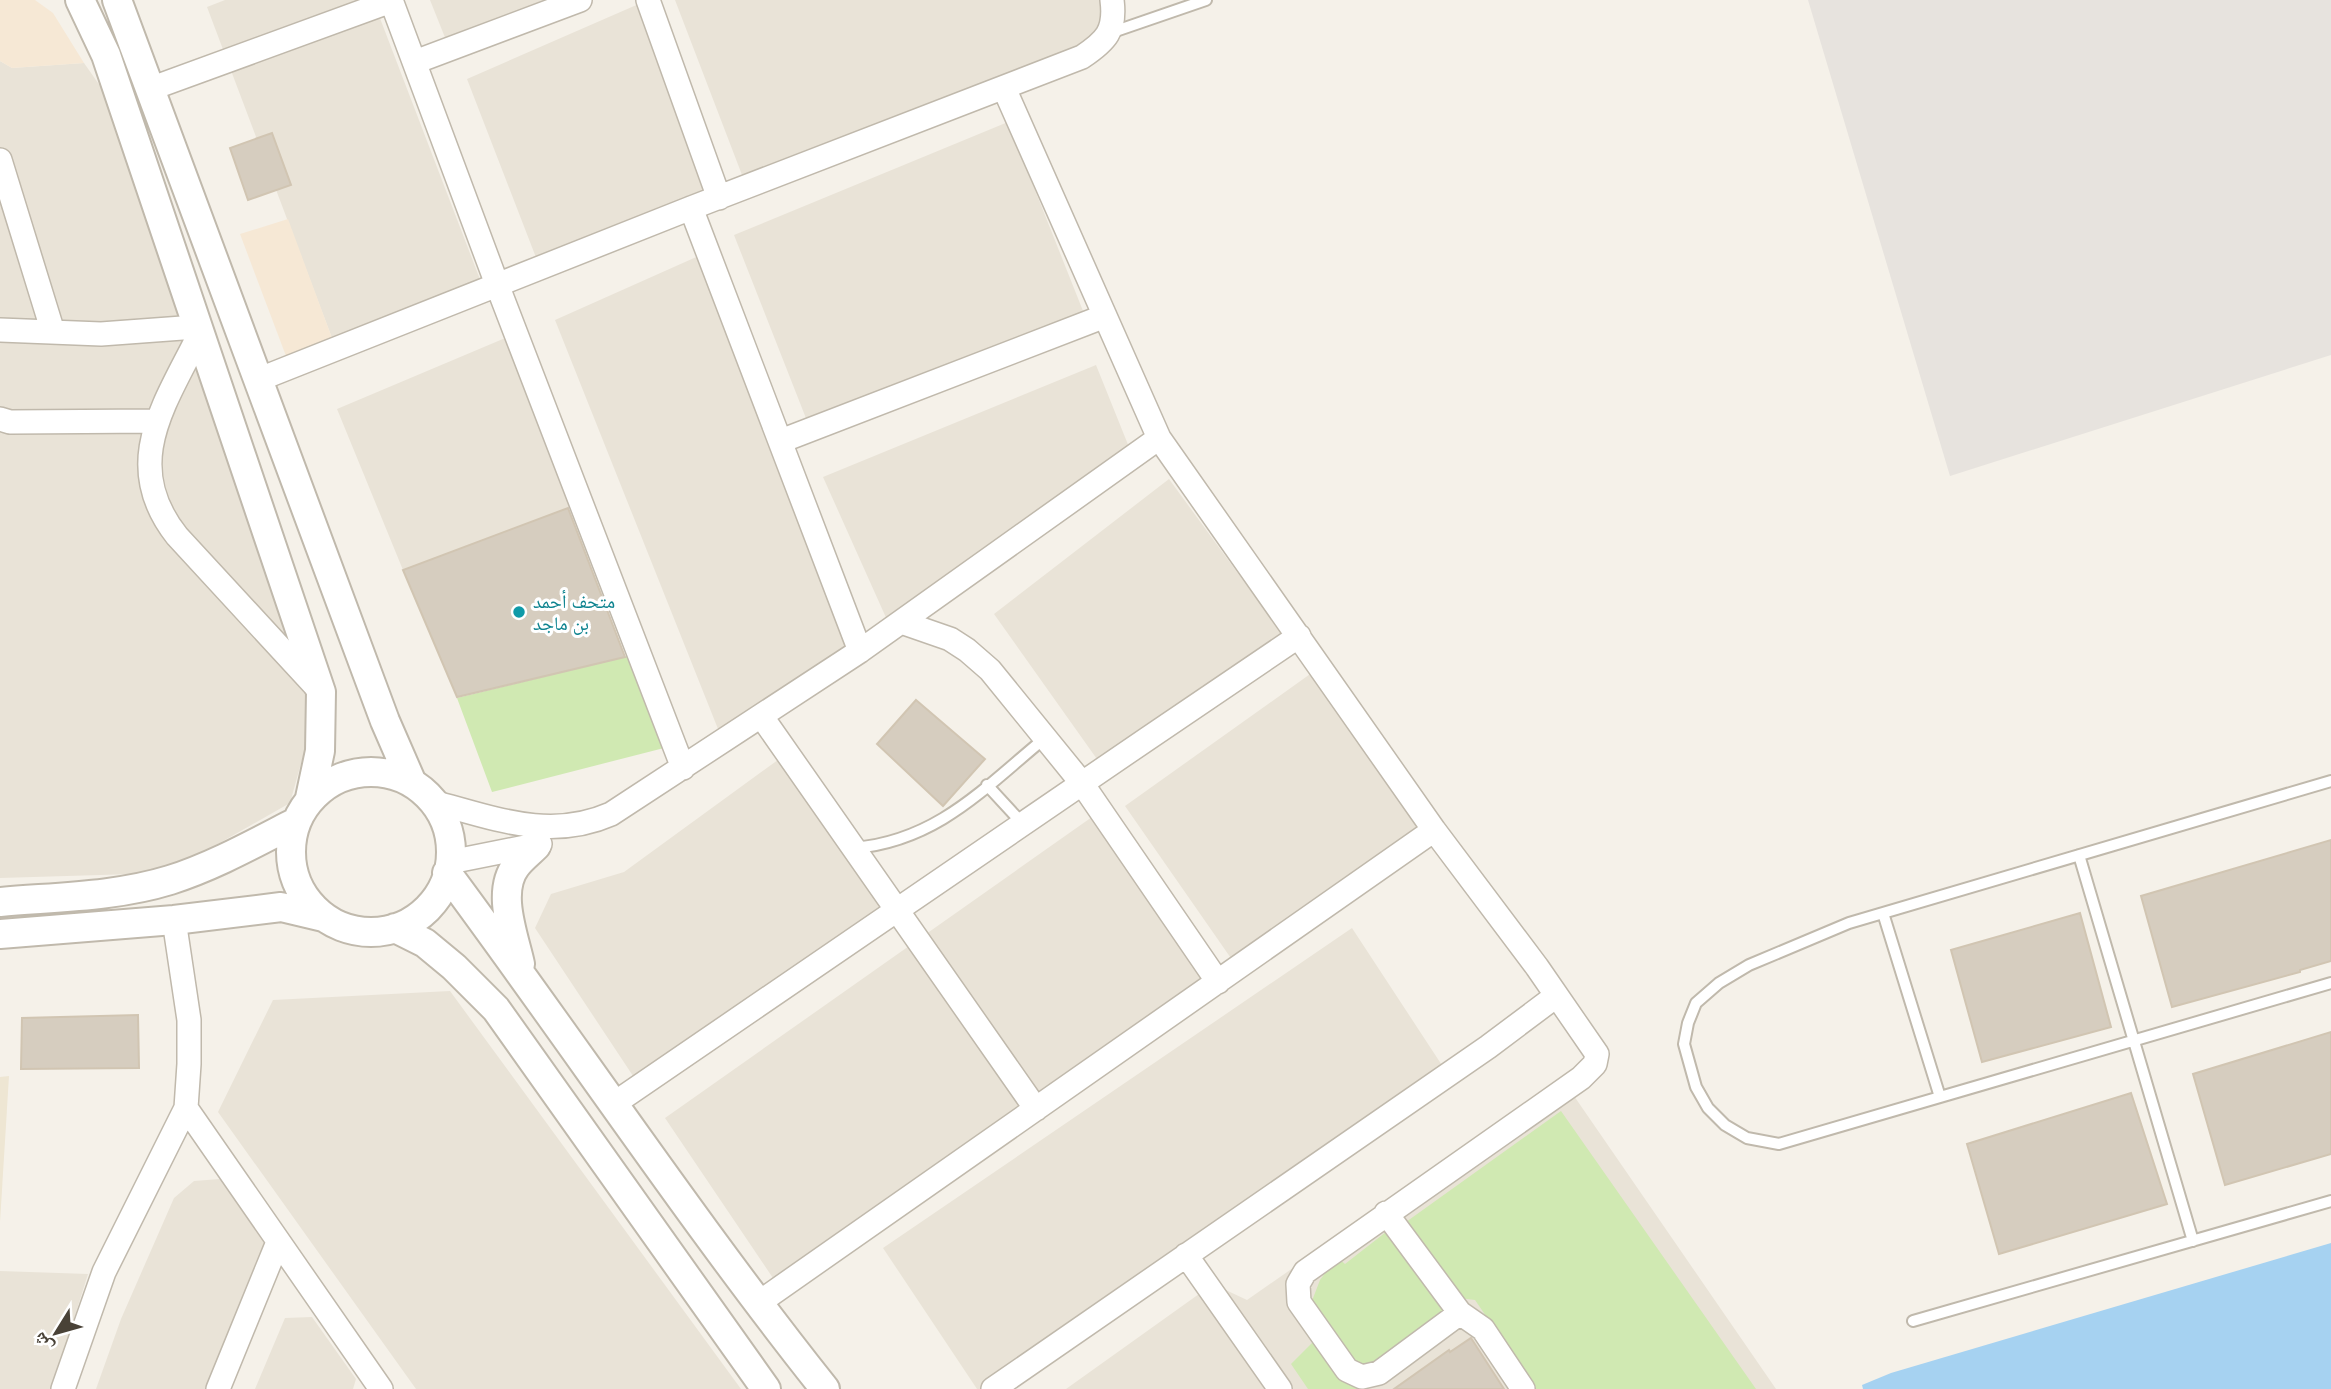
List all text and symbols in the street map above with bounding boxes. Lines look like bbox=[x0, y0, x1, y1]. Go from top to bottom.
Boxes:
place label: متحف أحمد بن ماجد bbox=[533, 588, 615, 637]
marker: متحف أحمد بن ماجد bbox=[511, 604, 527, 620]
north arrow bbox=[21, 1298, 91, 1368]
text: ش bbox=[26, 1327, 60, 1359]

